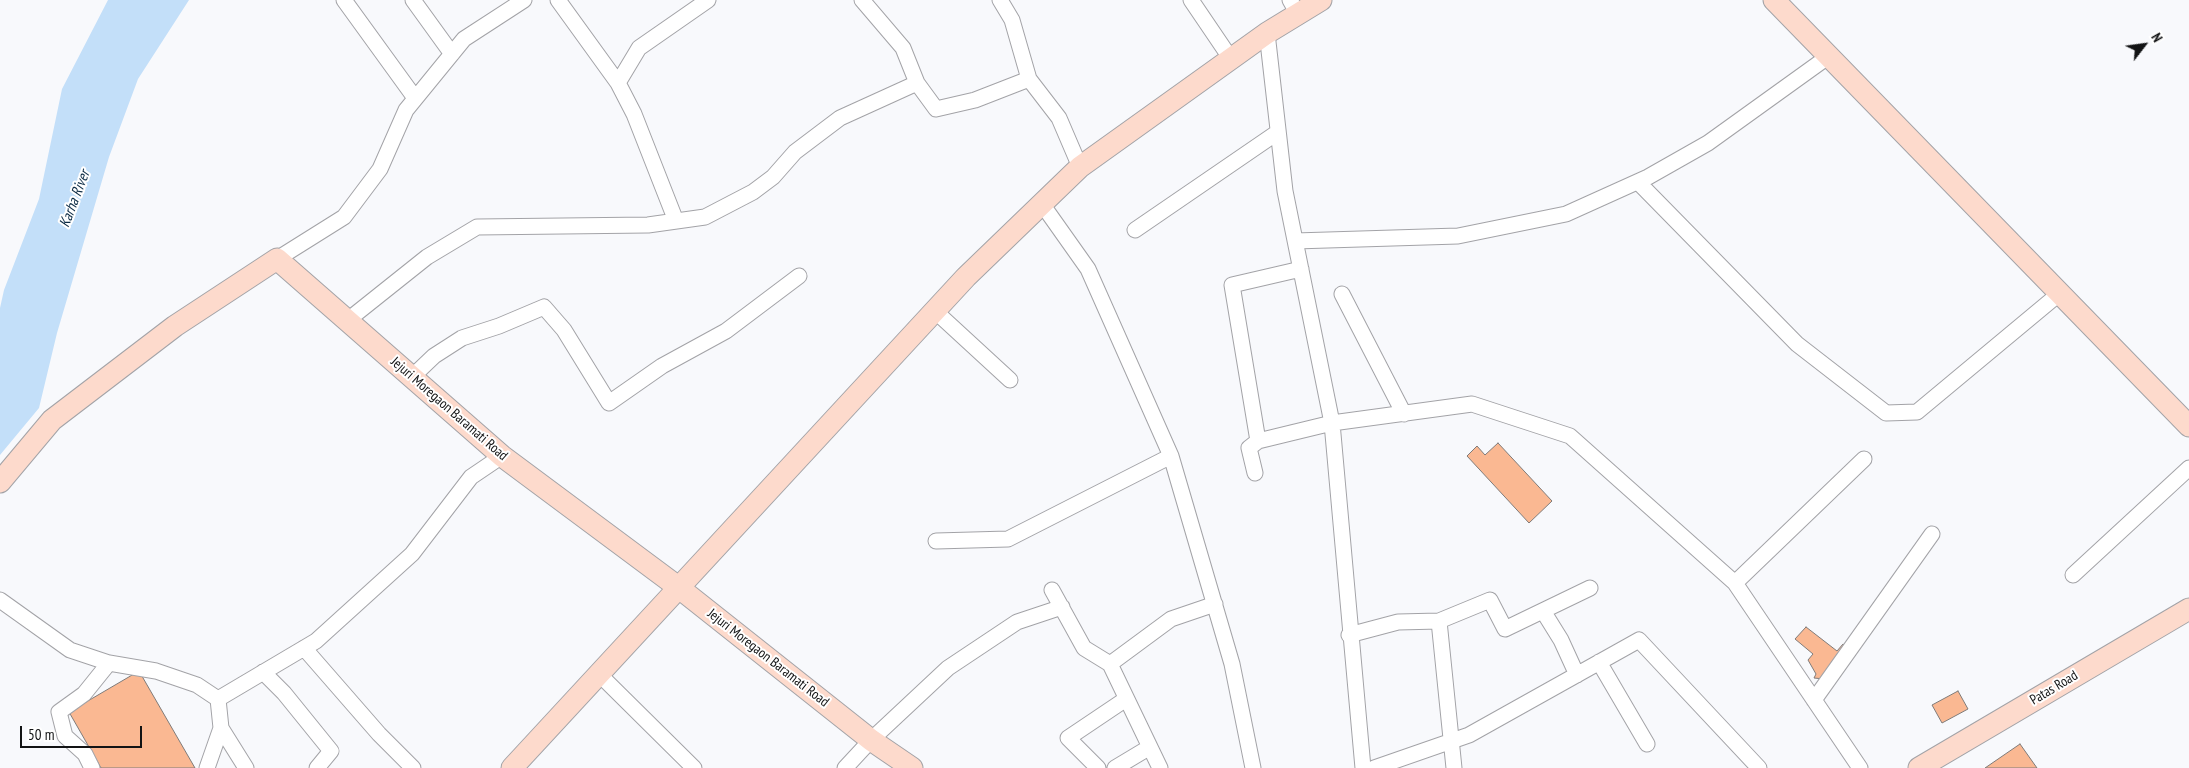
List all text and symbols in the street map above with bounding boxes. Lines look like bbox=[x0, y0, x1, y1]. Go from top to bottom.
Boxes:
north arrow bbox=[2119, 20, 2169, 70]
text: N bbox=[2147, 30, 2167, 45]
water label: Karha River bbox=[56, 168, 94, 230]
street label: Jejuri Moregaon Baramati Road bbox=[387, 354, 511, 464]
street label: Jejuri Moregaon Baramati Road bbox=[704, 605, 832, 711]
street label: Patas Road bbox=[2027, 667, 2081, 709]
scale bar bbox=[22, 716, 145, 748]
text: 50 m bbox=[28, 725, 54, 744]

